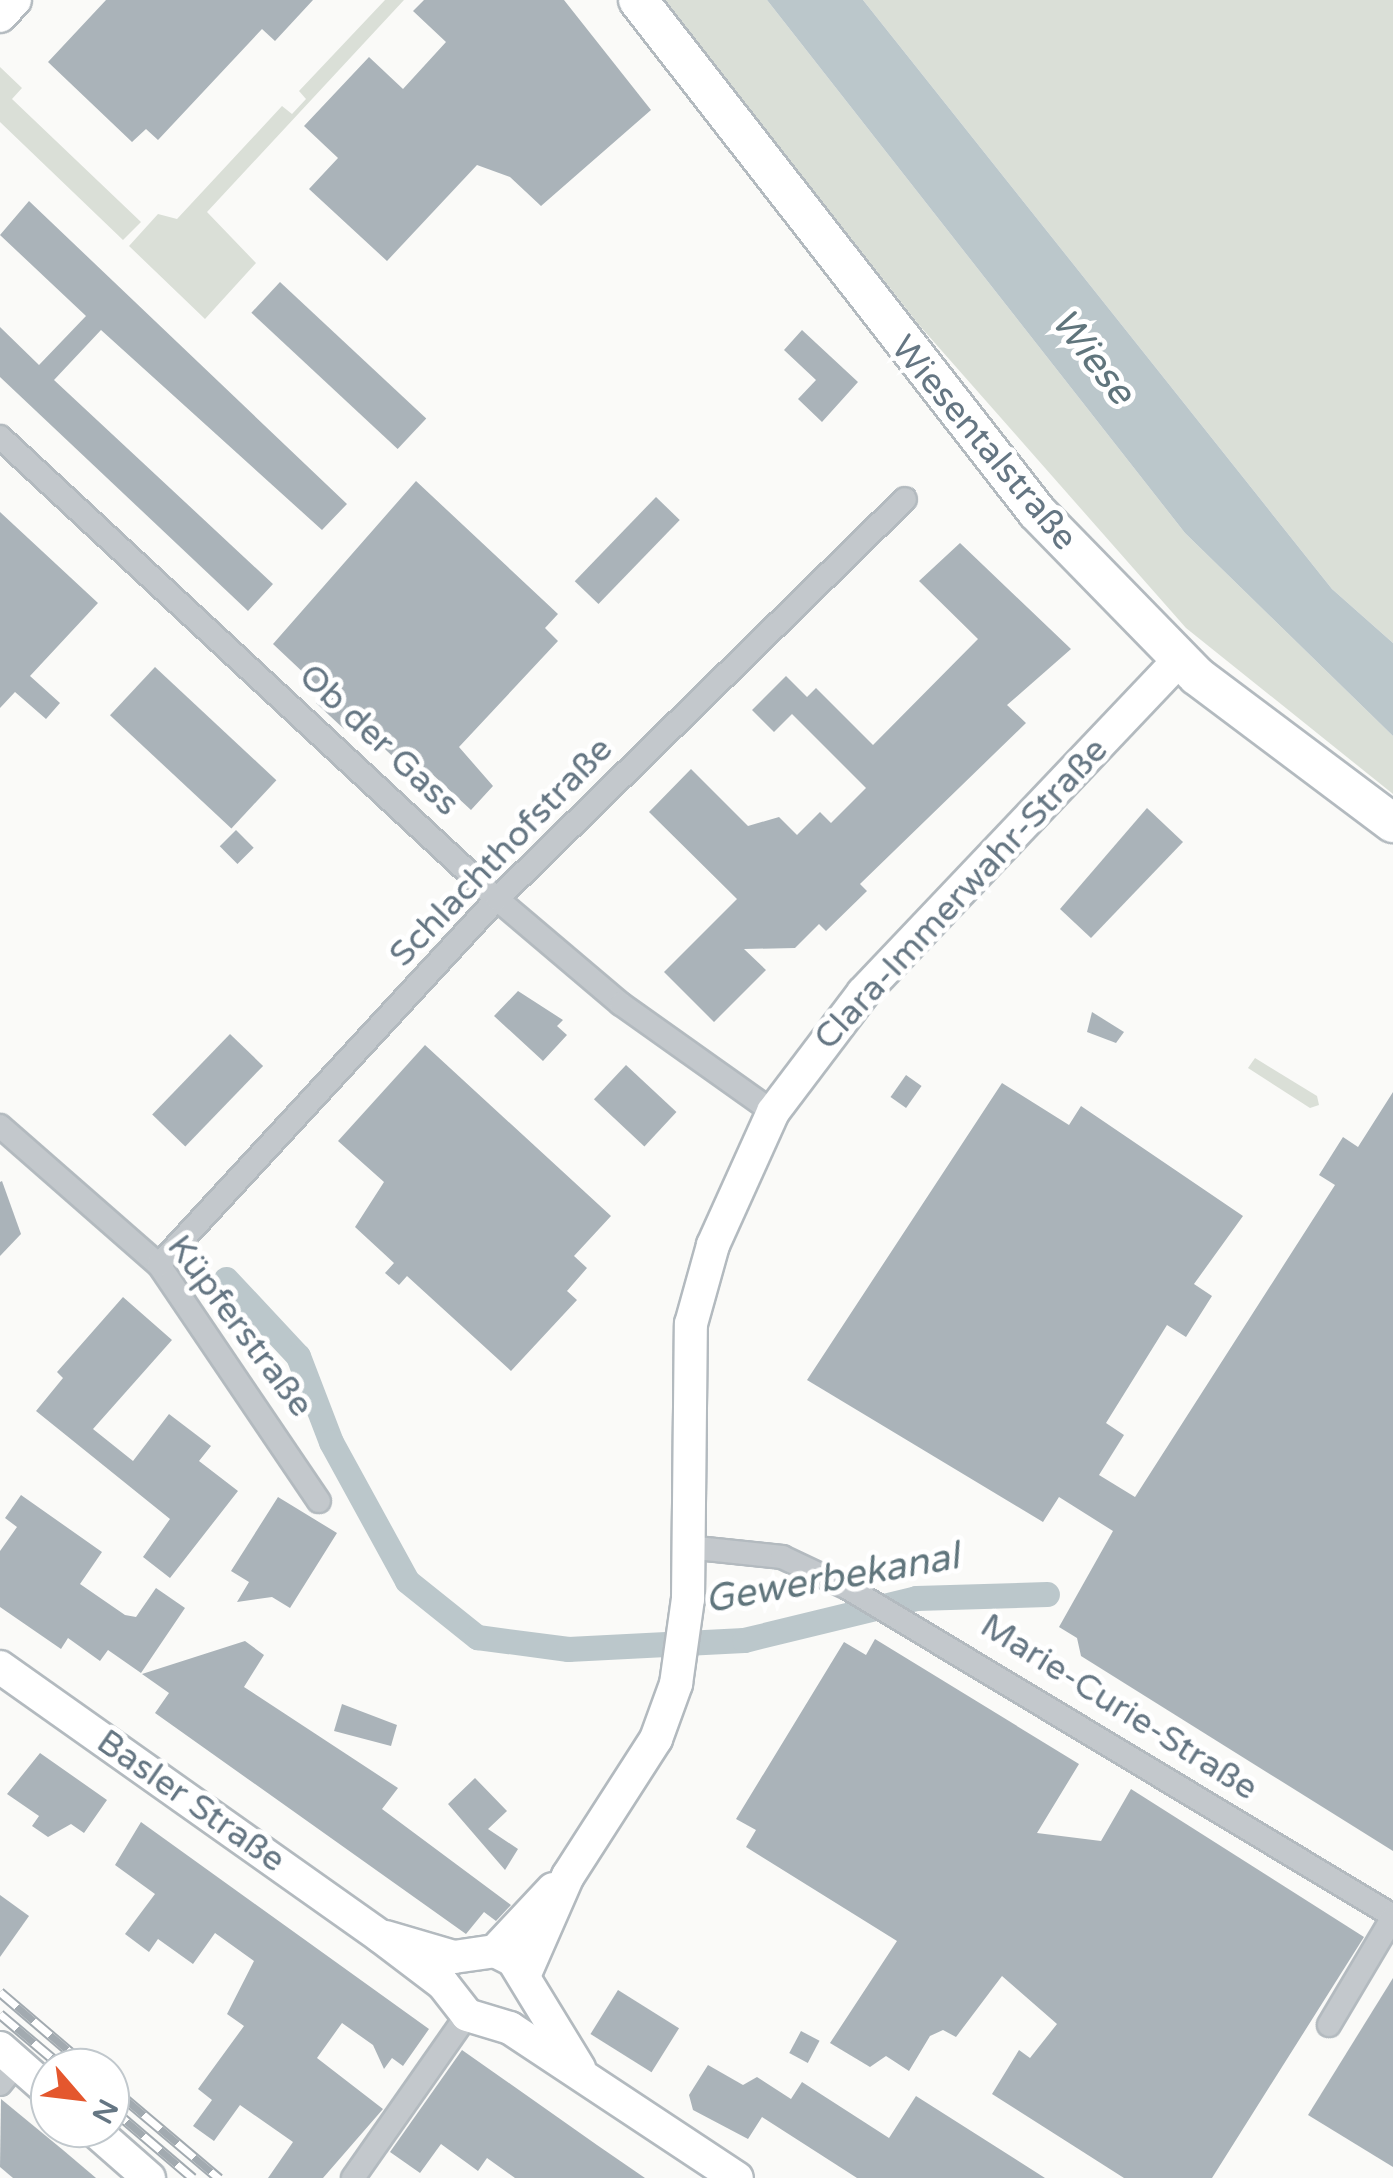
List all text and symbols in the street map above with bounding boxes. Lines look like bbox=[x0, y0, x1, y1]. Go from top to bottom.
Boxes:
water label: Wiese bbox=[1041, 300, 1143, 414]
street label: Wiesentalstraße bbox=[882, 327, 1086, 559]
street label: Ob der Gass bbox=[290, 655, 468, 825]
street label: Schlachthofstraße bbox=[381, 728, 621, 976]
street label: Clara-Immerwahr-Straße bbox=[805, 729, 1117, 1059]
street label: Küpferstraße bbox=[158, 1227, 322, 1425]
water label: Gewerbekanal bbox=[701, 1534, 963, 1624]
street label: Marie-Curie-Straße bbox=[973, 1605, 1265, 1809]
street label: Basler Straße bbox=[89, 1721, 293, 1881]
north arrow bbox=[30, 2048, 130, 2148]
text: N bbox=[84, 2093, 125, 2129]

